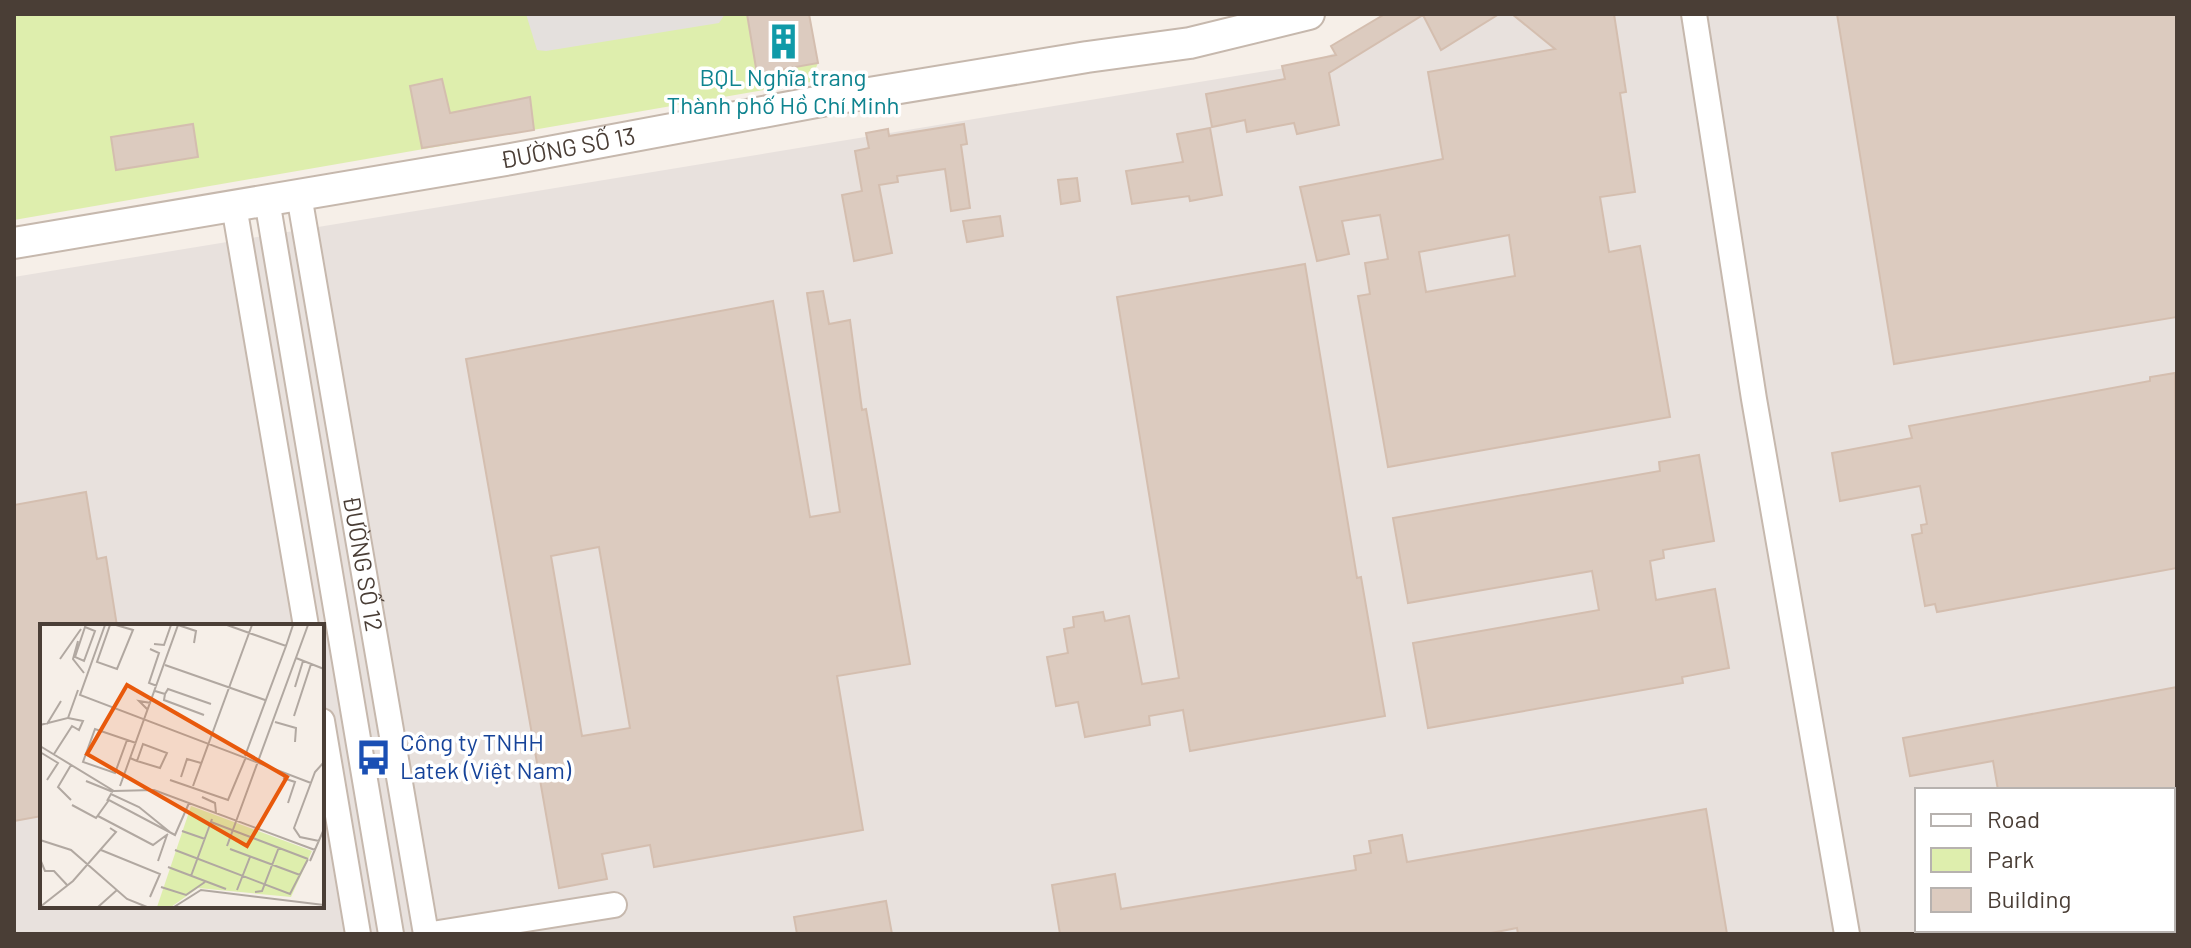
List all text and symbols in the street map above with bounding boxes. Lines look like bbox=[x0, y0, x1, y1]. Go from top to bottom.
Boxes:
building icon: BQL Nghĩa trang Thành phố Hồ Chí Minh bbox=[764, 22, 802, 60]
place label: BQL Nghĩa trang Thành phố Hồ Chí Minh bbox=[666, 62, 900, 119]
street label: ĐƯỜNG SỐ 13 bbox=[498, 120, 638, 174]
street label: ĐƯỜNG SỐ 12 bbox=[338, 493, 390, 634]
inset map bbox=[40, 624, 324, 908]
place label: Công ty TNHH Latek (Việt Nam) bbox=[400, 727, 572, 784]
bus stop icon: Công ty TNHH Latek (Việt Nam) bbox=[355, 738, 393, 776]
legend bbox=[1915, 788, 2175, 932]
text: Road bbox=[1987, 804, 2040, 833]
text: Park bbox=[1987, 844, 2034, 873]
text: Building bbox=[1987, 884, 2071, 913]

